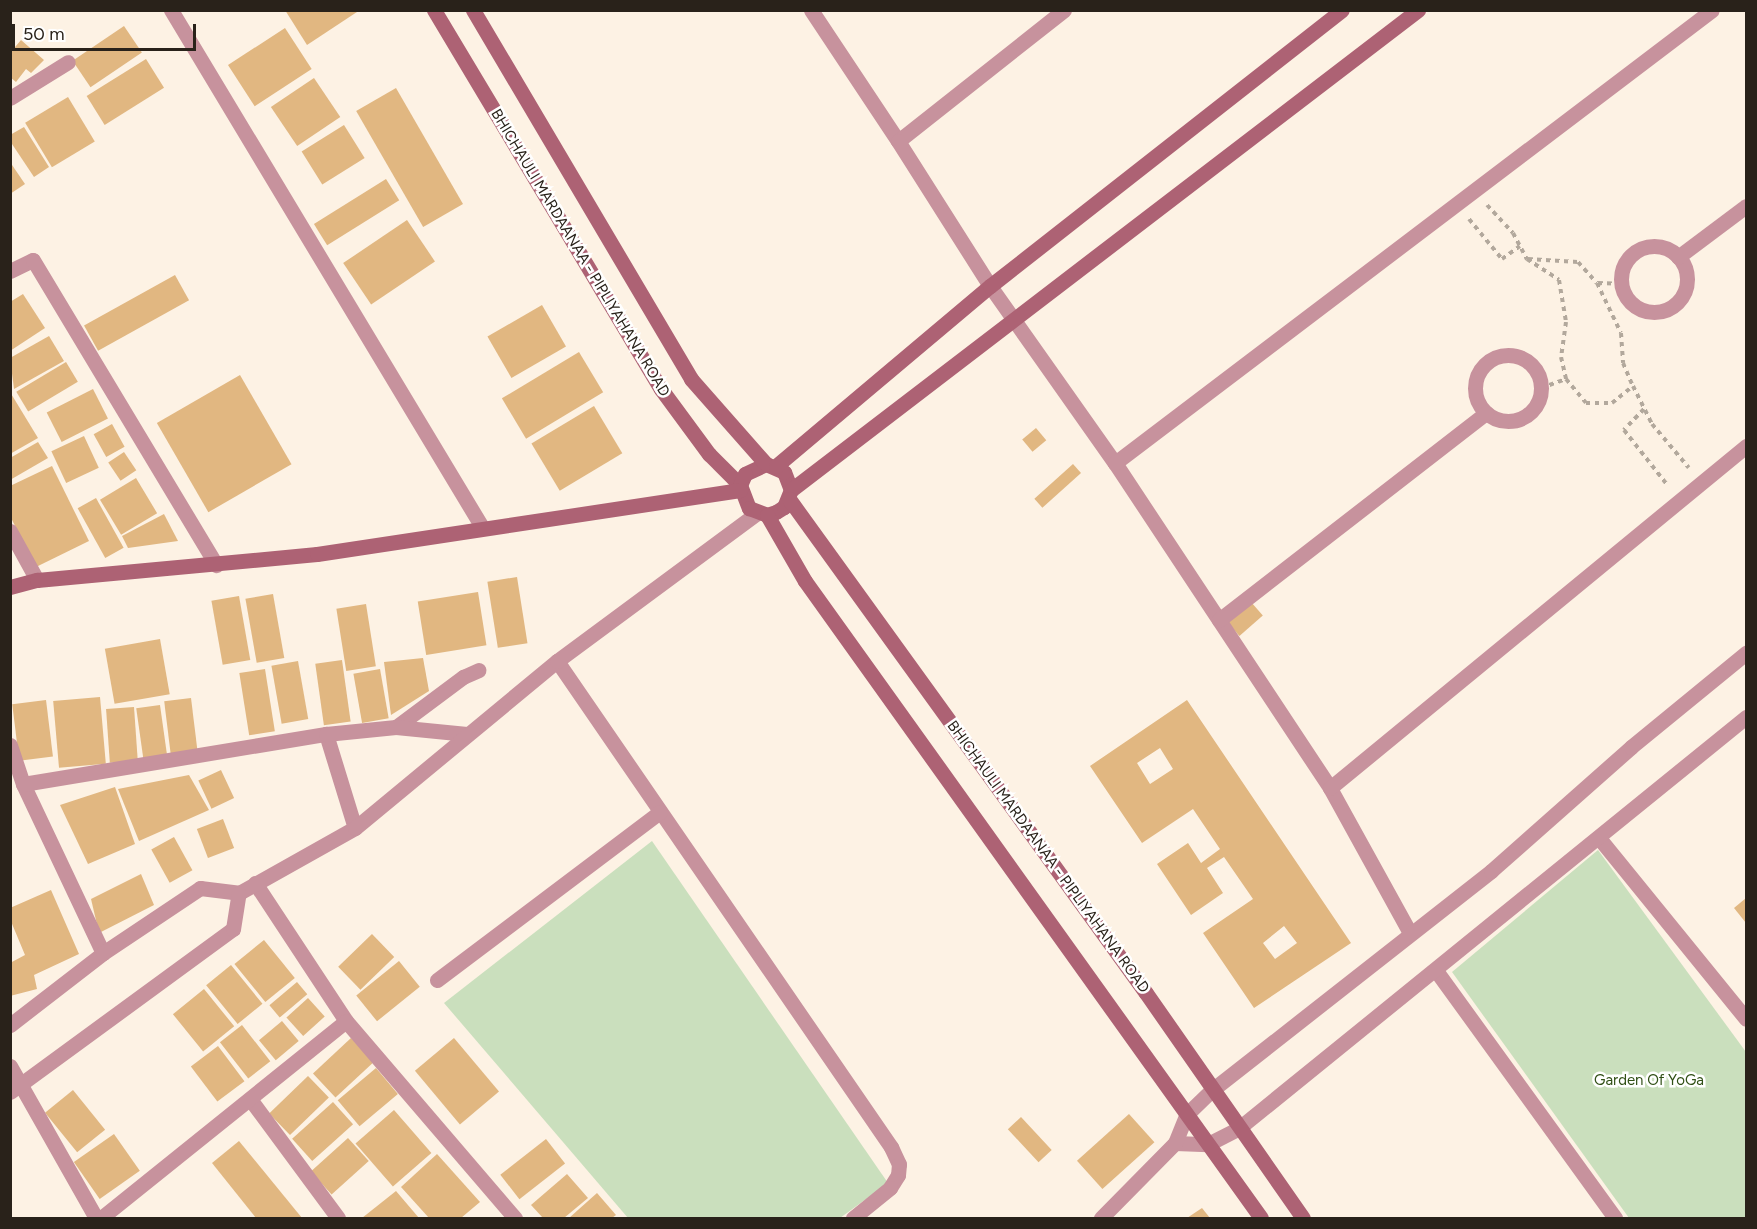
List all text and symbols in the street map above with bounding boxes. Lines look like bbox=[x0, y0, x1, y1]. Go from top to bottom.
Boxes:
scale bar bbox=[15, 12, 200, 50]
text: 50 m bbox=[23, 23, 65, 45]
street label: BHICHAULI MARDAANAA - PIPLIYAHANA ROAD bbox=[487, 106, 673, 400]
street label: BHICHAULI MARDAANAA - PIPLIYAHANA ROAD bbox=[943, 717, 1153, 997]
park label: Garden Of YoGa bbox=[1594, 1072, 1704, 1090]

